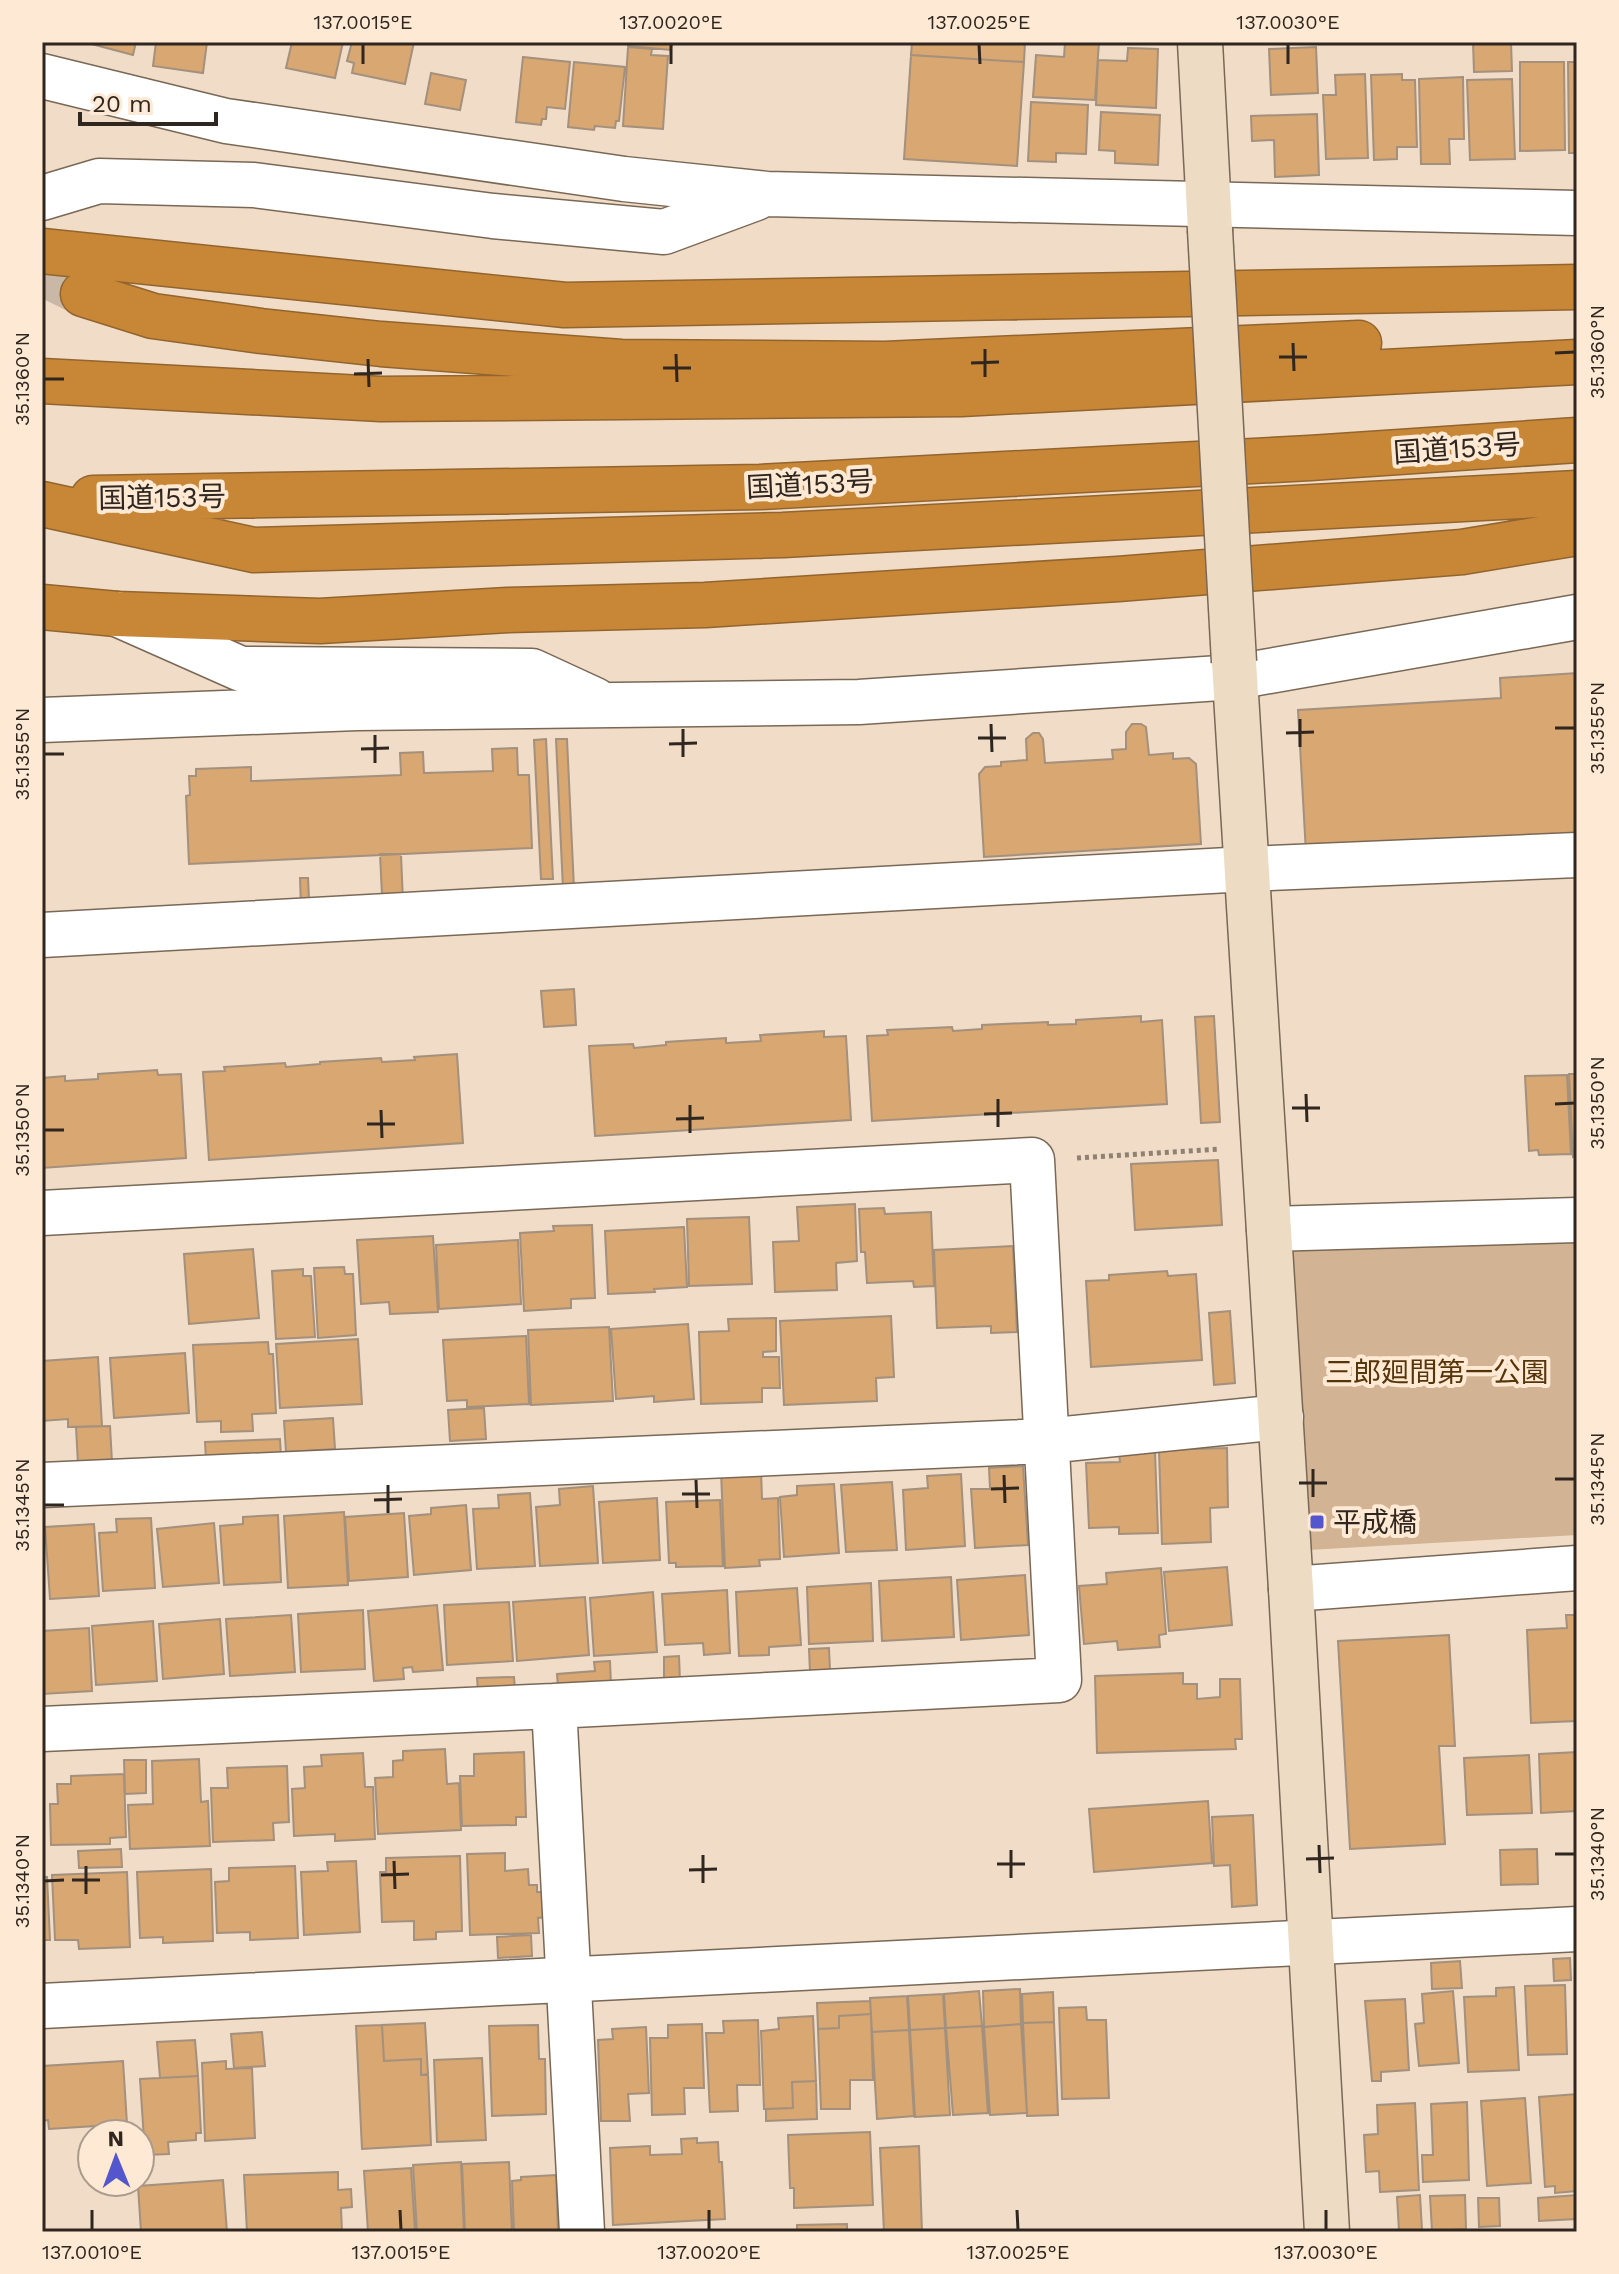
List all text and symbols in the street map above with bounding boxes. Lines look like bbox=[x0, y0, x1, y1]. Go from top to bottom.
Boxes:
text: 137.0015°E bbox=[313, 10, 413, 34]
text: 137.0020°E bbox=[619, 10, 723, 34]
text: 137.0025°E bbox=[928, 10, 1030, 34]
text: 137.0030°E bbox=[1236, 10, 1340, 34]
scale bar bbox=[80, 76, 216, 126]
text: 20 m bbox=[92, 90, 152, 118]
text: 35.1360°N bbox=[1585, 305, 1609, 399]
text: 35.1360°N bbox=[10, 332, 34, 426]
street label: 国道153号 bbox=[1392, 428, 1522, 469]
street label: 国道153号 bbox=[745, 465, 875, 504]
street label: 国道153号 bbox=[98, 480, 226, 515]
text: 35.1355°N bbox=[1585, 682, 1609, 774]
text: 35.1355°N bbox=[10, 708, 34, 800]
text: 35.1350°N bbox=[1585, 1056, 1609, 1150]
text: 35.1350°N bbox=[10, 1083, 34, 1177]
park label: 三郎廻間第一公園 bbox=[1325, 1356, 1549, 1389]
text: 35.1345°N bbox=[1585, 1432, 1609, 1526]
text: 35.1345°N bbox=[10, 1458, 34, 1552]
place label: 平成橋 bbox=[1333, 1506, 1417, 1539]
marker: 平成橋 bbox=[1308, 1513, 1326, 1531]
text: 35.1340°N bbox=[1585, 1807, 1609, 1901]
text: 35.1340°N bbox=[10, 1834, 34, 1928]
north arrow bbox=[76, 2118, 156, 2198]
text: N bbox=[107, 2126, 124, 2151]
text: 137.0010°E bbox=[42, 2240, 142, 2264]
text: 137.0015°E bbox=[351, 2240, 451, 2264]
text: 137.0020°E bbox=[657, 2240, 761, 2264]
text: 137.0025°E bbox=[967, 2240, 1069, 2264]
text: 137.0030°E bbox=[1274, 2240, 1378, 2264]

